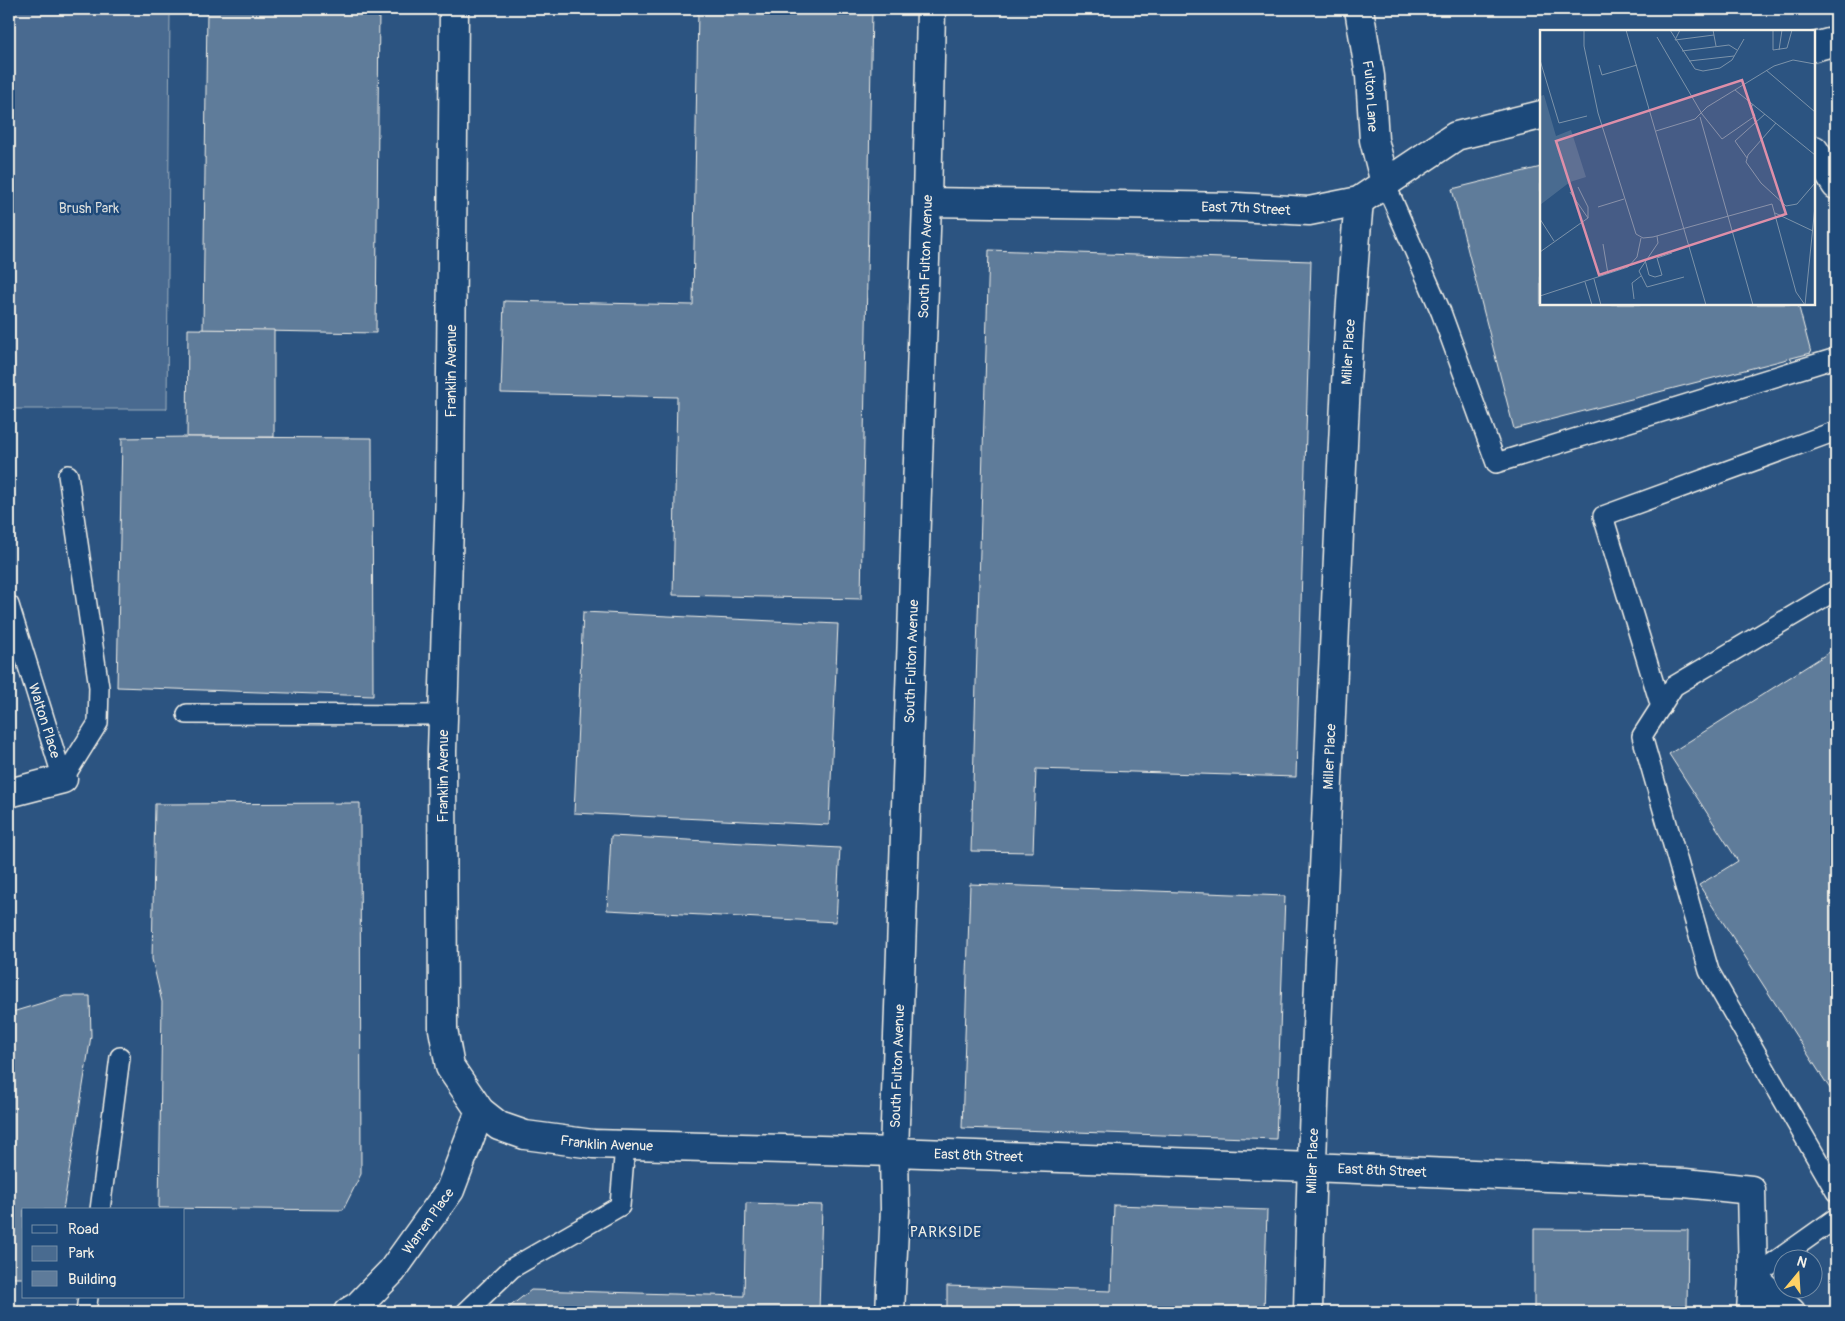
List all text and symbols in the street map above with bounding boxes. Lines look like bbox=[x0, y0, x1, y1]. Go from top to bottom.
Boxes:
inset map bbox=[1540, 30, 1815, 305]
street label: Fulton Lane bbox=[1359, 59, 1382, 132]
street label: South Fulton Avenue bbox=[914, 194, 936, 319]
street label: East 7th Street bbox=[1201, 198, 1291, 218]
park label: Brush Park bbox=[59, 200, 119, 217]
street label: Miller Place bbox=[1337, 318, 1358, 385]
street label: Franklin Avenue bbox=[443, 324, 460, 417]
street label: South Fulton Avenue bbox=[900, 599, 922, 724]
street label: Walton Place bbox=[25, 681, 64, 760]
street label: Miller Place bbox=[1319, 723, 1339, 790]
street label: Franklin Avenue bbox=[435, 729, 452, 822]
street label: South Fulton Avenue bbox=[886, 1004, 908, 1128]
street label: Miller Place bbox=[1302, 1128, 1322, 1194]
street label: Franklin Avenue bbox=[559, 1131, 653, 1154]
street label: East 8th Street bbox=[934, 1145, 1024, 1165]
street label: East 8th Street bbox=[1337, 1160, 1427, 1180]
street label: Warren Place bbox=[398, 1184, 457, 1257]
legend bbox=[22, 1208, 185, 1298]
text: Road bbox=[68, 1220, 99, 1239]
district label: PARKSIDE bbox=[910, 1223, 982, 1242]
text: Park bbox=[68, 1244, 95, 1263]
north arrow bbox=[1772, 1248, 1822, 1298]
text: N bbox=[1795, 1253, 1809, 1272]
text: Building bbox=[68, 1270, 116, 1289]

